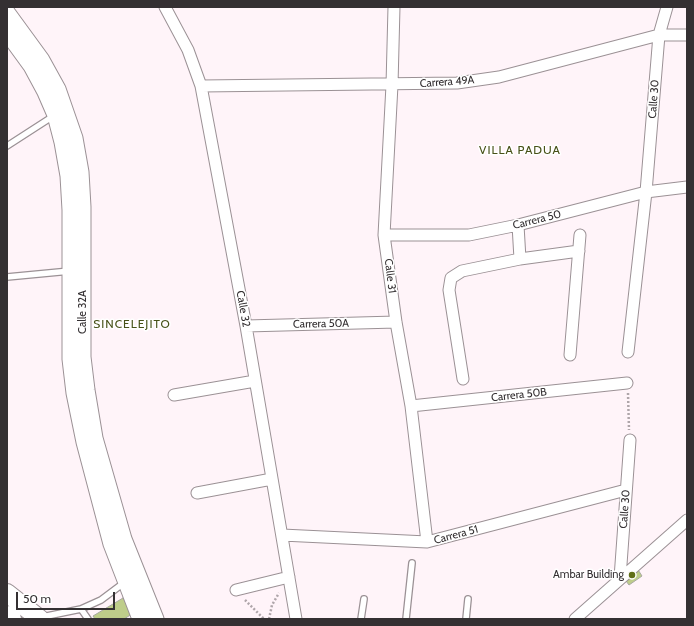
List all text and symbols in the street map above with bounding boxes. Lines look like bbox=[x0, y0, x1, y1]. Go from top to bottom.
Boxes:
street label: Carrera 49A bbox=[419, 74, 475, 90]
street label: Calle 30 bbox=[646, 79, 662, 119]
district label: VILLA PADUA bbox=[479, 143, 561, 157]
street label: Carrera 50 bbox=[511, 208, 563, 232]
street label: Calle 31 bbox=[381, 258, 399, 294]
street label: Calle 32A bbox=[76, 290, 90, 334]
street label: Calle 32 bbox=[233, 290, 253, 328]
district label: SINCELEJITO bbox=[93, 317, 171, 331]
street label: Carrera 50A bbox=[293, 317, 349, 331]
street label: Carrera 50B bbox=[491, 386, 547, 404]
street label: Calle 30 bbox=[617, 489, 633, 529]
street label: Carrera 51 bbox=[432, 523, 480, 547]
place label: Ambar Building bbox=[553, 568, 624, 582]
marker: Ambar Building bbox=[627, 570, 637, 580]
scale bar bbox=[18, 584, 117, 610]
text: 50 m bbox=[23, 591, 51, 606]

